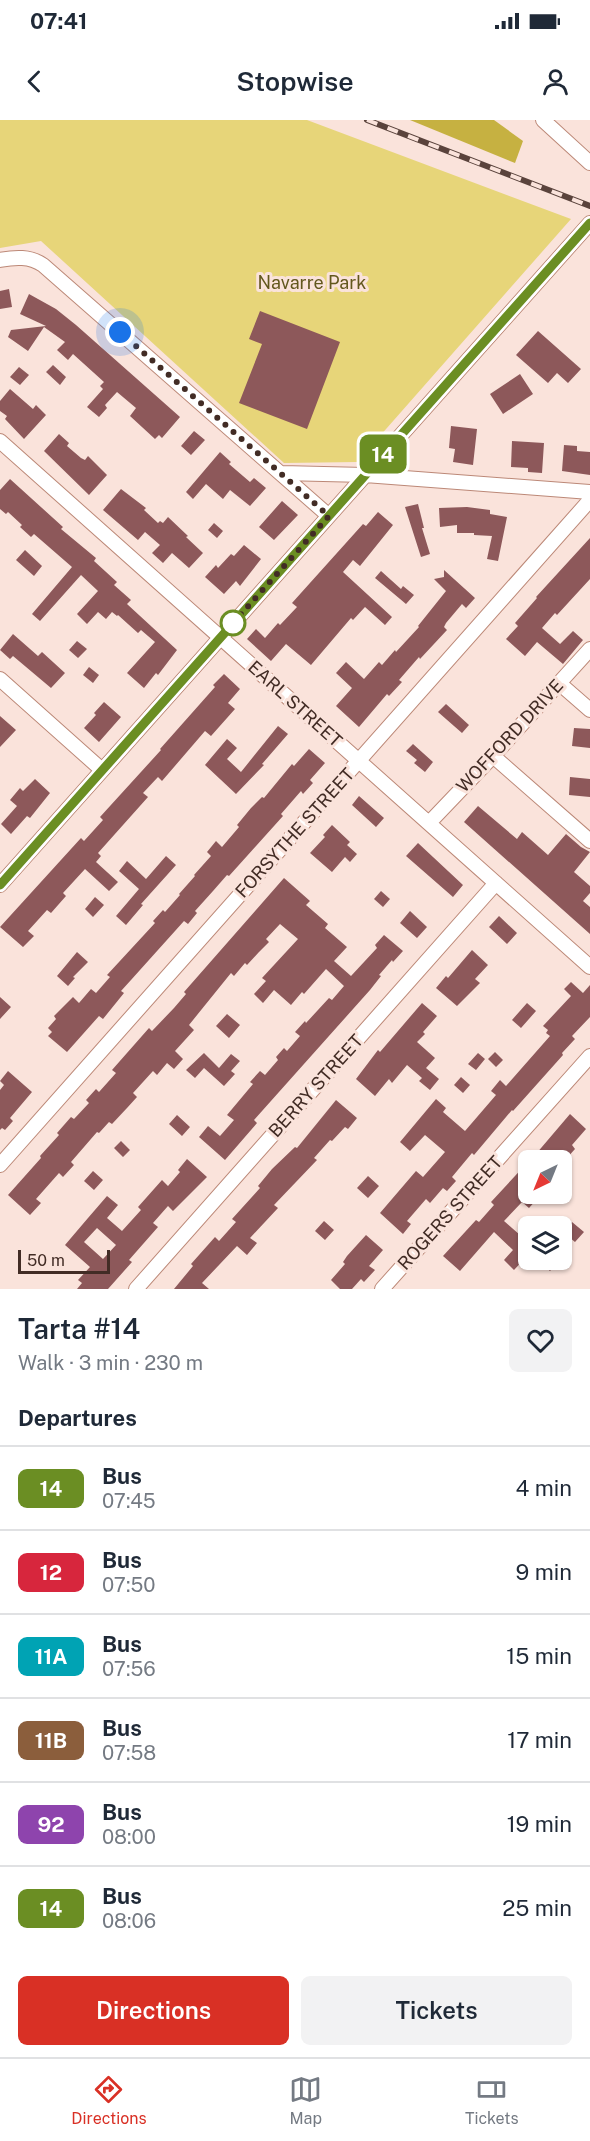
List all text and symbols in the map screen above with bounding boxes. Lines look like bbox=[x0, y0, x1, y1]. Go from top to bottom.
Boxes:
text: 07:41 bbox=[30, 8, 87, 34]
icon: back bbox=[18, 65, 51, 98]
text: Stopwise bbox=[236, 65, 354, 97]
icon: person bbox=[539, 65, 572, 98]
park label: Navarre Park bbox=[258, 272, 366, 293]
your location bbox=[105, 317, 135, 347]
line badge: 14 bbox=[356, 434, 410, 474]
text: 14 bbox=[372, 442, 394, 467]
unlabelled marker bbox=[220, 610, 246, 636]
street label: EARL STREET bbox=[244, 656, 347, 751]
street label: WOFFORD DRIVE bbox=[452, 675, 567, 796]
street label: FORSYTHE STREET bbox=[231, 763, 358, 902]
street label: BERRY STREET bbox=[264, 1030, 367, 1141]
north arrow bbox=[518, 1150, 572, 1204]
map controls bbox=[518, 1150, 572, 1270]
street label: ROGERS STREET bbox=[393, 1151, 506, 1274]
button: layers bbox=[518, 1216, 572, 1270]
scale bar bbox=[18, 1247, 110, 1274]
text: 50 m bbox=[27, 1251, 65, 1270]
button: heart bbox=[509, 1309, 572, 1372]
text: Tarta #14 bbox=[18, 1312, 140, 1345]
text: Walk · 3 min · 230 m bbox=[18, 1351, 203, 1375]
text: Departures bbox=[18, 1405, 137, 1431]
text: Bus bbox=[102, 1463, 142, 1489]
text: 4 min bbox=[516, 1475, 572, 1501]
text: 14 bbox=[40, 1476, 62, 1501]
text: 07:45 bbox=[102, 1489, 155, 1513]
text: Bus bbox=[102, 1547, 142, 1573]
text: 9 min bbox=[516, 1559, 572, 1585]
text: 12 bbox=[40, 1560, 62, 1585]
text: 07:50 bbox=[102, 1573, 155, 1597]
text: Bus bbox=[102, 1631, 142, 1657]
text: 15 min bbox=[506, 1643, 572, 1669]
text: 11A bbox=[34, 1644, 68, 1669]
text: 07:56 bbox=[102, 1657, 156, 1681]
text: Bus bbox=[102, 1715, 142, 1741]
text: 17 min bbox=[507, 1727, 572, 1753]
text: 11B bbox=[35, 1728, 67, 1753]
text: 07:58 bbox=[102, 1741, 156, 1765]
text: Bus bbox=[102, 1799, 142, 1825]
text: 19 min bbox=[507, 1811, 572, 1837]
text: 92 bbox=[37, 1812, 65, 1837]
text: 08:00 bbox=[102, 1825, 156, 1849]
text: Bus bbox=[102, 1883, 142, 1909]
text: 25 min bbox=[502, 1895, 572, 1921]
text: 14 bbox=[40, 1896, 62, 1921]
text: 08:06 bbox=[102, 1909, 156, 1933]
button: Directions bbox=[18, 1976, 289, 2045]
button: Tickets bbox=[301, 1976, 572, 2045]
tab: Directions bbox=[71, 2073, 147, 2128]
tab: Map bbox=[289, 2073, 322, 2128]
tab: Tickets bbox=[465, 2073, 519, 2128]

